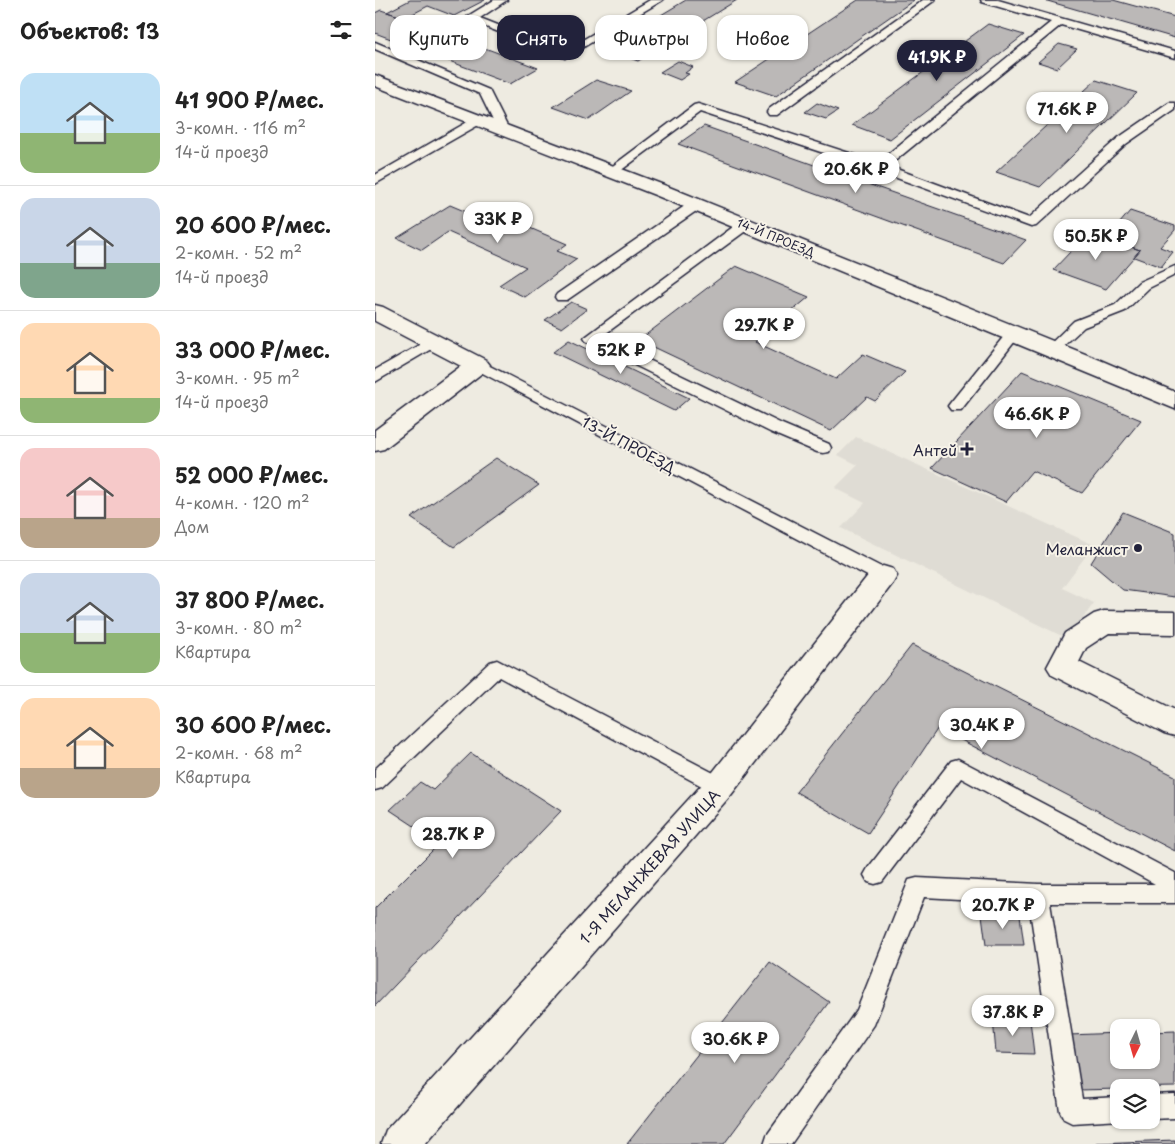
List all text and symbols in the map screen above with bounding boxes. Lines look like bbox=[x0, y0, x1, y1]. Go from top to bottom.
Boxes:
text: Объектов: 13 bbox=[20, 14, 160, 46]
chip: Купить bbox=[390, 15, 487, 60]
chip: Снять bbox=[497, 15, 585, 60]
chip: Фильтры bbox=[595, 15, 707, 60]
chip: Новое bbox=[717, 15, 808, 60]
icon: filters bbox=[327, 16, 355, 44]
pin: 41.9K ₽ bbox=[891, 39, 983, 82]
text: 41.9K ₽ bbox=[908, 44, 966, 68]
text: 41 900 ₽/мес. bbox=[175, 83, 324, 115]
pin: 71.6K ₽ bbox=[1021, 92, 1113, 134]
icon: home bbox=[60, 93, 120, 153]
text: 71.6K ₽ bbox=[1037, 96, 1097, 120]
text: 3-комн. · 116 m² bbox=[175, 115, 306, 139]
text: 14-й проезд bbox=[175, 139, 269, 163]
pin: 20.6K ₽ bbox=[810, 152, 902, 194]
text: 20.6K ₽ bbox=[823, 156, 889, 180]
pin: 33K ₽ bbox=[463, 202, 533, 244]
text: 33K ₽ bbox=[474, 206, 522, 230]
text: 20 600 ₽/мес. bbox=[175, 208, 331, 240]
street label: 14-Й ПРОЕЗД bbox=[734, 213, 818, 261]
icon: home bbox=[60, 218, 120, 278]
pin: 50.5K ₽ bbox=[1050, 218, 1142, 261]
text: 50.5K ₽ bbox=[1064, 223, 1128, 247]
text: 2-комн. · 52 m² bbox=[175, 240, 302, 264]
text: 14-й проезд bbox=[175, 264, 269, 288]
pin: 29.7K ₽ bbox=[718, 308, 810, 350]
text: 29.7K ₽ bbox=[734, 312, 794, 336]
pin: 52K ₽ bbox=[586, 332, 656, 375]
text: 33 000 ₽/мес. bbox=[175, 333, 330, 365]
text: 52K ₽ bbox=[597, 337, 645, 361]
icon: home bbox=[60, 343, 120, 403]
text: 3-комн. · 95 m² bbox=[175, 365, 300, 389]
text: 14-й проезд bbox=[175, 389, 269, 413]
pin: 46.6K ₽ bbox=[991, 396, 1083, 439]
text: 46.6K ₽ bbox=[1005, 401, 1069, 425]
street label: 13-Й ПРОЕЗД bbox=[578, 410, 680, 479]
place label: Антей bbox=[913, 438, 957, 461]
marker: Антей bbox=[961, 443, 973, 455]
text: 52 000 ₽/мес. bbox=[175, 458, 329, 490]
icon: home bbox=[60, 468, 120, 528]
text: 4-комн. · 120 m² bbox=[175, 490, 310, 514]
text: Дом bbox=[175, 514, 209, 538]
place label: Меланжист bbox=[1045, 537, 1129, 560]
marker: Меланжист bbox=[1132, 542, 1144, 554]
text: 37 800 ₽/мес. bbox=[175, 583, 324, 615]
icon: home bbox=[60, 593, 120, 653]
text: 3-комн. · 80 m² bbox=[175, 615, 302, 639]
text: Квартира bbox=[175, 639, 250, 663]
text: 30 600 ₽/мес. bbox=[175, 708, 331, 740]
pin: 30.4K ₽ bbox=[936, 708, 1028, 750]
text: 30.4K ₽ bbox=[950, 712, 1014, 736]
icon: home bbox=[60, 718, 120, 778]
text: 2-комн. · 68 m² bbox=[175, 740, 302, 764]
text: Квартира bbox=[175, 764, 250, 788]
street label: 1-Я МЕЛАНЖЕВАЯ УЛИЦА bbox=[573, 783, 725, 949]
pin: 28.7K ₽ bbox=[407, 816, 499, 859]
text: 28.7K ₽ bbox=[422, 821, 484, 845]
pin: 20.7K ₽ bbox=[957, 888, 1049, 930]
text: 20.7K ₽ bbox=[972, 892, 1034, 916]
pin: 37.8K ₽ bbox=[967, 994, 1059, 1037]
text: 37.8K ₽ bbox=[982, 999, 1044, 1023]
north arrow bbox=[1110, 1019, 1160, 1069]
map controls bbox=[1110, 1019, 1160, 1129]
pin: 30.6K ₽ bbox=[689, 1022, 781, 1064]
text: 30.6K ₽ bbox=[702, 1026, 768, 1050]
button: layers bbox=[1110, 1079, 1160, 1129]

